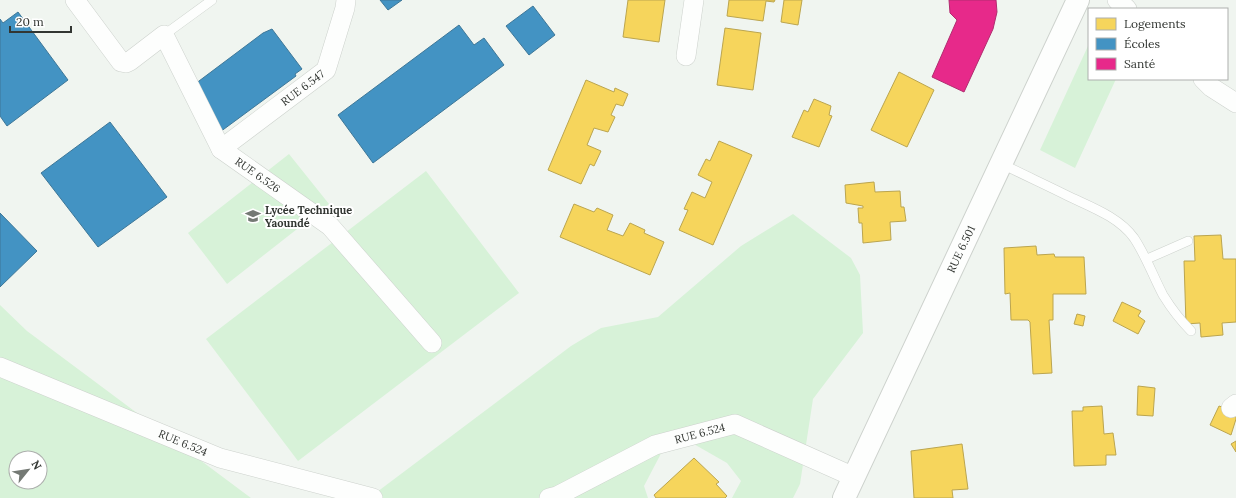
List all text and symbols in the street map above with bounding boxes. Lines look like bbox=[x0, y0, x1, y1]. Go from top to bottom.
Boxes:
scale bar bbox=[10, 8, 71, 34]
legend bbox=[1088, 8, 1228, 80]
text: 20 m bbox=[16, 14, 44, 29]
text: Logements bbox=[1124, 16, 1186, 31]
text: Écoles bbox=[1124, 36, 1161, 51]
text: Santé bbox=[1124, 56, 1156, 71]
street label: RUE 6.547 bbox=[278, 67, 327, 109]
street label: RUE 6.526 bbox=[232, 154, 283, 196]
place label: Lycée Technique Yaoundé bbox=[265, 203, 352, 230]
school or university icon: Lycée Technique Yaoundé bbox=[244, 207, 262, 225]
street label: RUE 6.501 bbox=[944, 223, 978, 275]
street label: RUE 6.524 bbox=[673, 420, 727, 447]
street label: RUE 6.524 bbox=[156, 426, 210, 459]
north arrow bbox=[8, 450, 48, 490]
text: N bbox=[28, 458, 45, 473]

